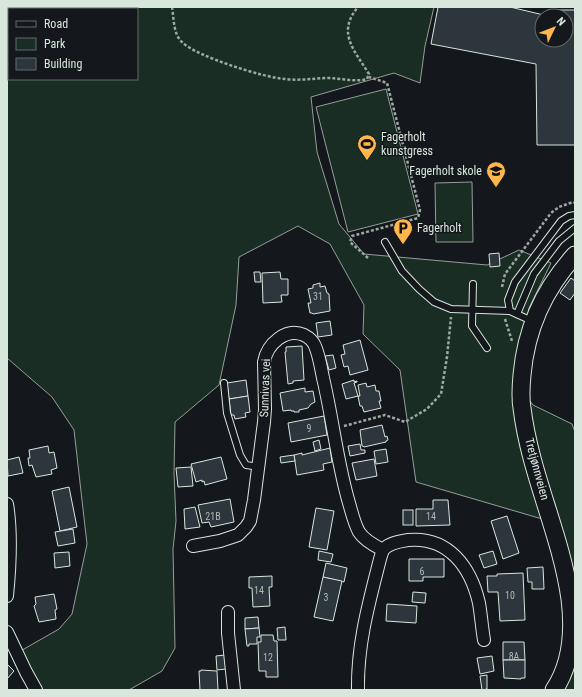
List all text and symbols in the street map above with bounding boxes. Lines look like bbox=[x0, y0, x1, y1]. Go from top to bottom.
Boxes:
legend bbox=[8, 8, 138, 80]
north arrow bbox=[534, 8, 574, 48]
text: N bbox=[554, 15, 568, 29]
text: Road bbox=[44, 17, 68, 31]
text: Park bbox=[44, 37, 66, 51]
text: Building bbox=[44, 57, 82, 71]
place label: Fagerholt kunstgress bbox=[381, 130, 433, 158]
sports icon: Fagerholt kunstgress bbox=[356, 133, 378, 161]
school or university icon: Fagerholt skole bbox=[485, 160, 507, 188]
place label: Fagerholt skole bbox=[409, 164, 482, 178]
parking icon: Fagerholt bbox=[392, 217, 414, 245]
place label: Fagerholt bbox=[417, 221, 462, 235]
house number: 31 bbox=[313, 291, 323, 302]
street label: Sunnivas vei bbox=[257, 358, 273, 418]
house number: 9 bbox=[307, 423, 312, 434]
street label: Tretjønnveien bbox=[522, 436, 552, 502]
house number: 21B bbox=[205, 511, 221, 522]
house number: 14 bbox=[426, 511, 436, 522]
house number: 6 bbox=[420, 566, 425, 577]
house number: 14 bbox=[254, 585, 264, 596]
house number: 10 bbox=[505, 590, 515, 601]
house number: 3 bbox=[324, 592, 329, 603]
house number: 8A bbox=[509, 651, 520, 662]
house number: 12 bbox=[263, 652, 273, 663]

